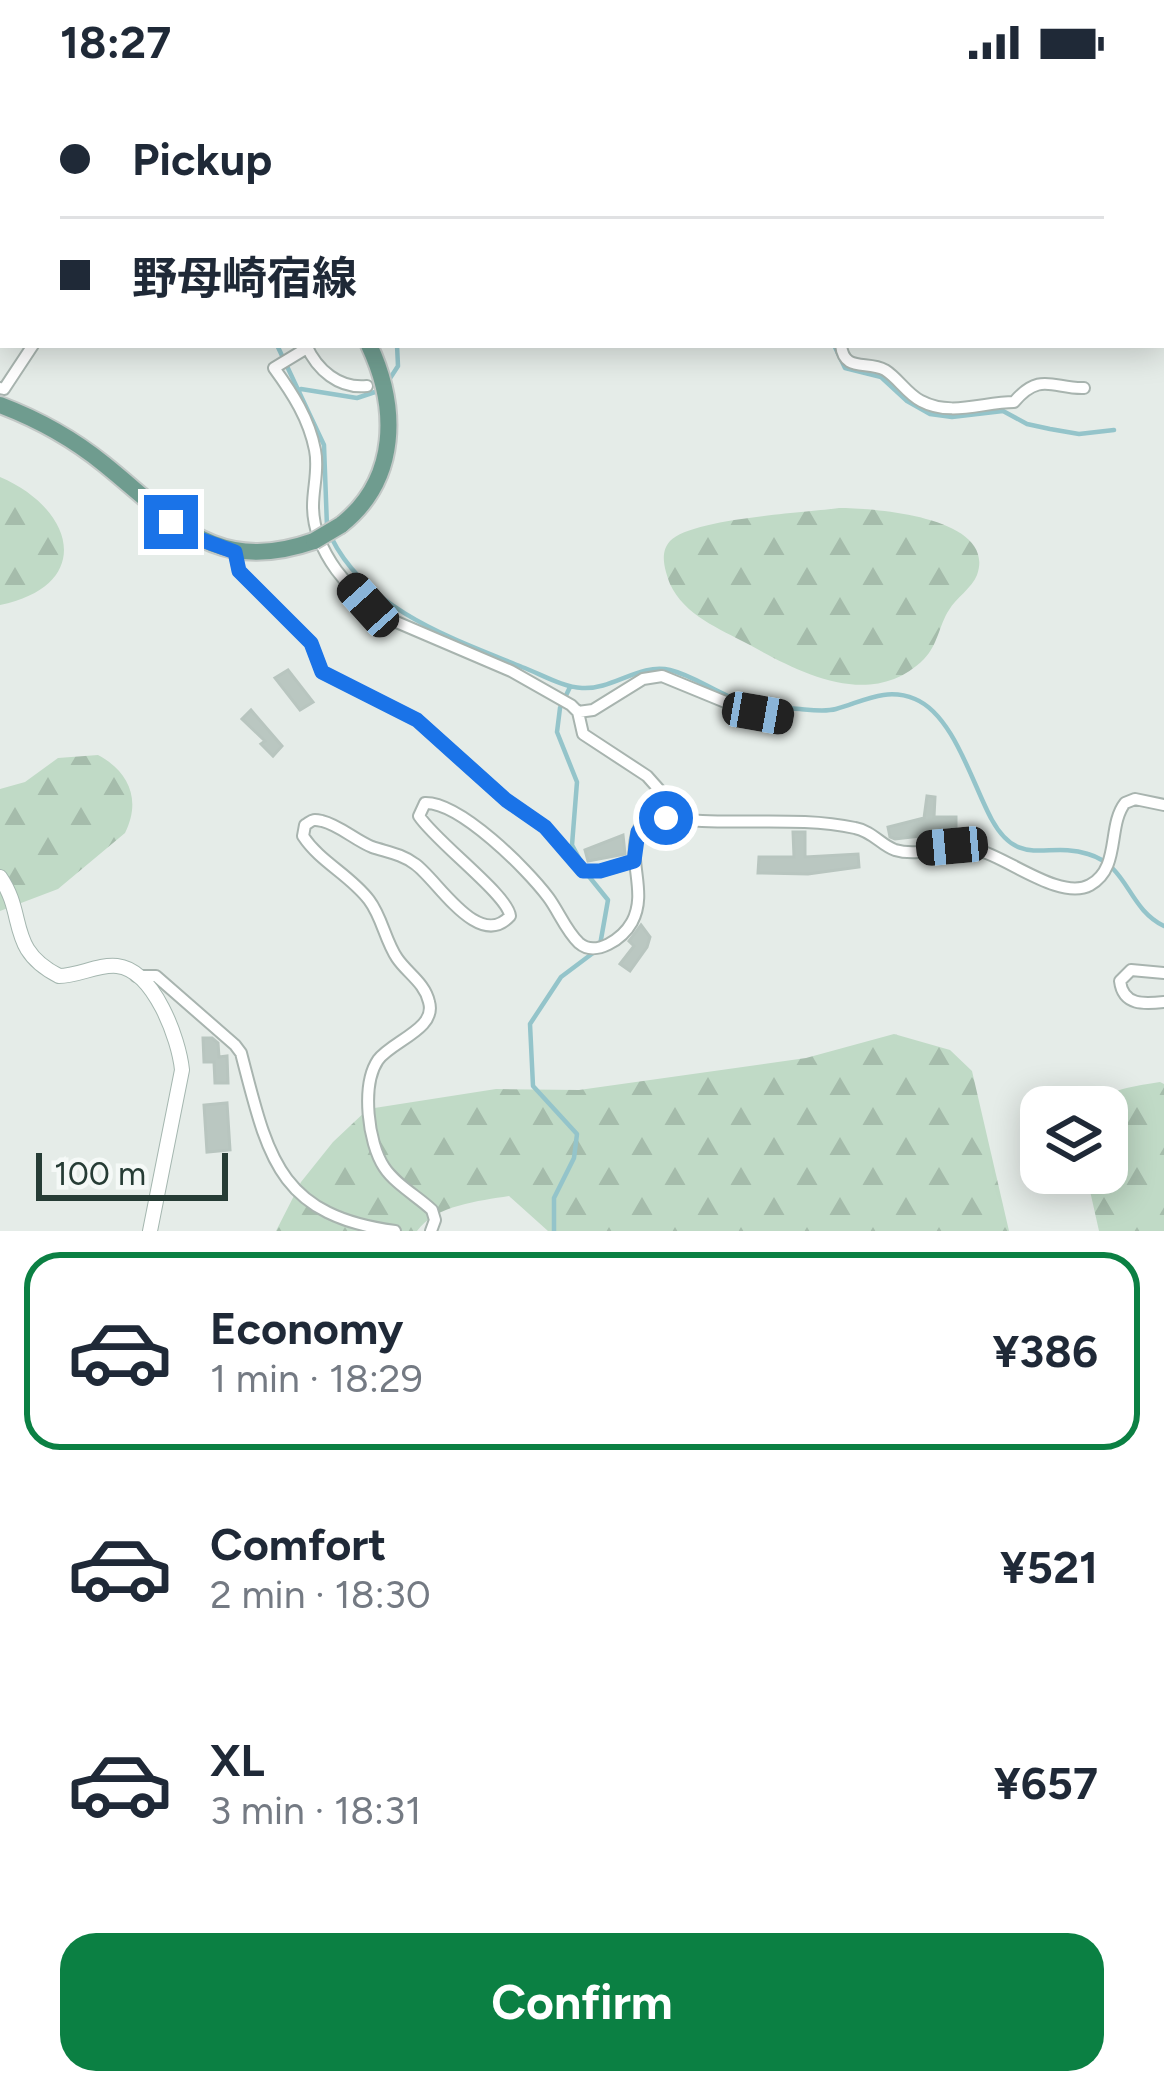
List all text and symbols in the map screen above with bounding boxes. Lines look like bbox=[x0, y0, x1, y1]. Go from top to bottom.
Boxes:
text: 18:27 bbox=[60, 15, 171, 69]
text: Pickup bbox=[132, 132, 272, 186]
text: 野母崎宿線 bbox=[132, 251, 357, 305]
route end bbox=[144, 495, 198, 549]
car bbox=[331, 566, 405, 644]
car bbox=[719, 689, 797, 737]
route start bbox=[639, 791, 693, 845]
car bbox=[915, 825, 989, 867]
map controls bbox=[1020, 1086, 1128, 1194]
button: layers bbox=[1020, 1086, 1128, 1194]
scale bar bbox=[36, 1147, 228, 1200]
text: 100 m bbox=[54, 1154, 146, 1193]
icon: car bbox=[66, 1297, 174, 1405]
text: Economy bbox=[210, 1301, 403, 1355]
text: ¥386 bbox=[993, 1324, 1098, 1378]
text: 1 min · 18:29 bbox=[210, 1355, 423, 1402]
icon: car bbox=[66, 1513, 174, 1621]
text: Comfort bbox=[210, 1517, 386, 1571]
text: ¥521 bbox=[1000, 1540, 1098, 1594]
text: 2 min · 18:30 bbox=[210, 1571, 431, 1618]
icon: car bbox=[66, 1729, 174, 1837]
text: XL bbox=[210, 1733, 265, 1787]
text: ¥657 bbox=[994, 1756, 1098, 1810]
text: 3 min · 18:31 bbox=[210, 1787, 421, 1834]
button: Confirm bbox=[60, 1933, 1104, 2071]

